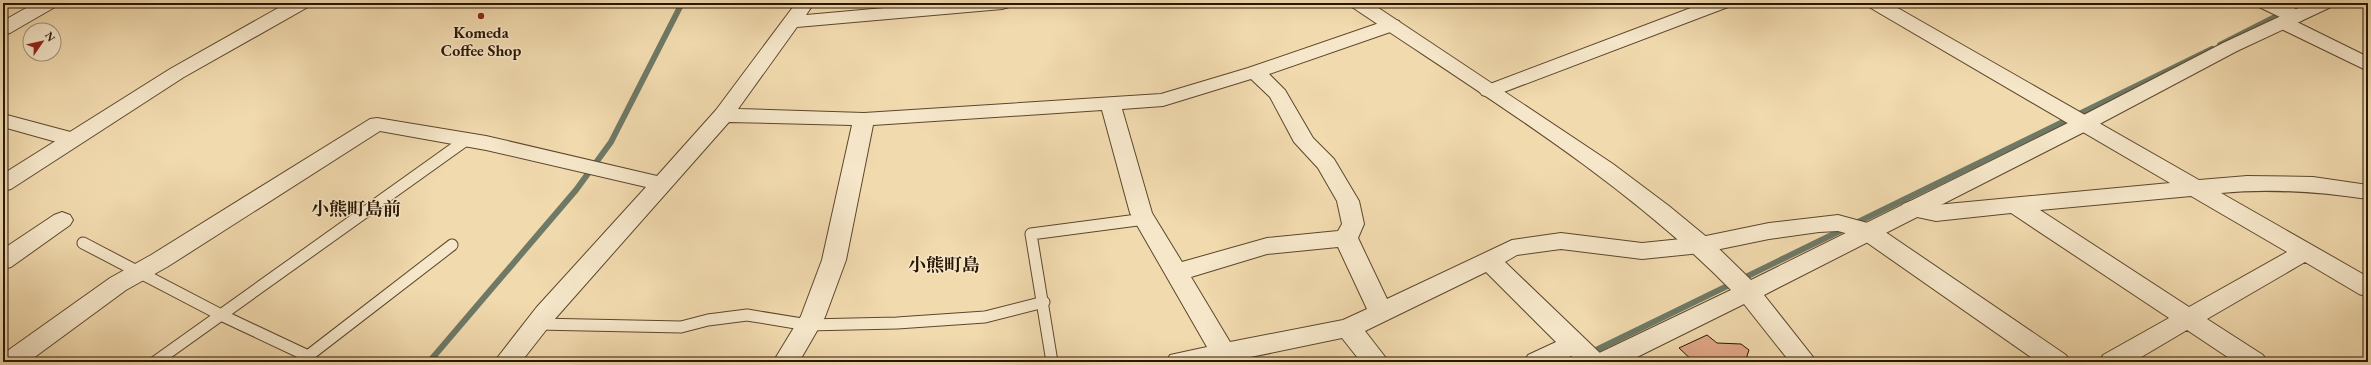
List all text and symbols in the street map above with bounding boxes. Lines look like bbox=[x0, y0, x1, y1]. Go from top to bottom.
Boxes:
marker: Komeda Coffee Shop bbox=[476, 11, 486, 21]
north arrow bbox=[22, 22, 62, 62]
place label: Komeda Coffee Shop bbox=[441, 22, 521, 61]
text: N bbox=[42, 29, 59, 44]
district label: 小熊町島前 bbox=[311, 197, 401, 220]
district label: 小熊町島 bbox=[908, 253, 980, 276]

